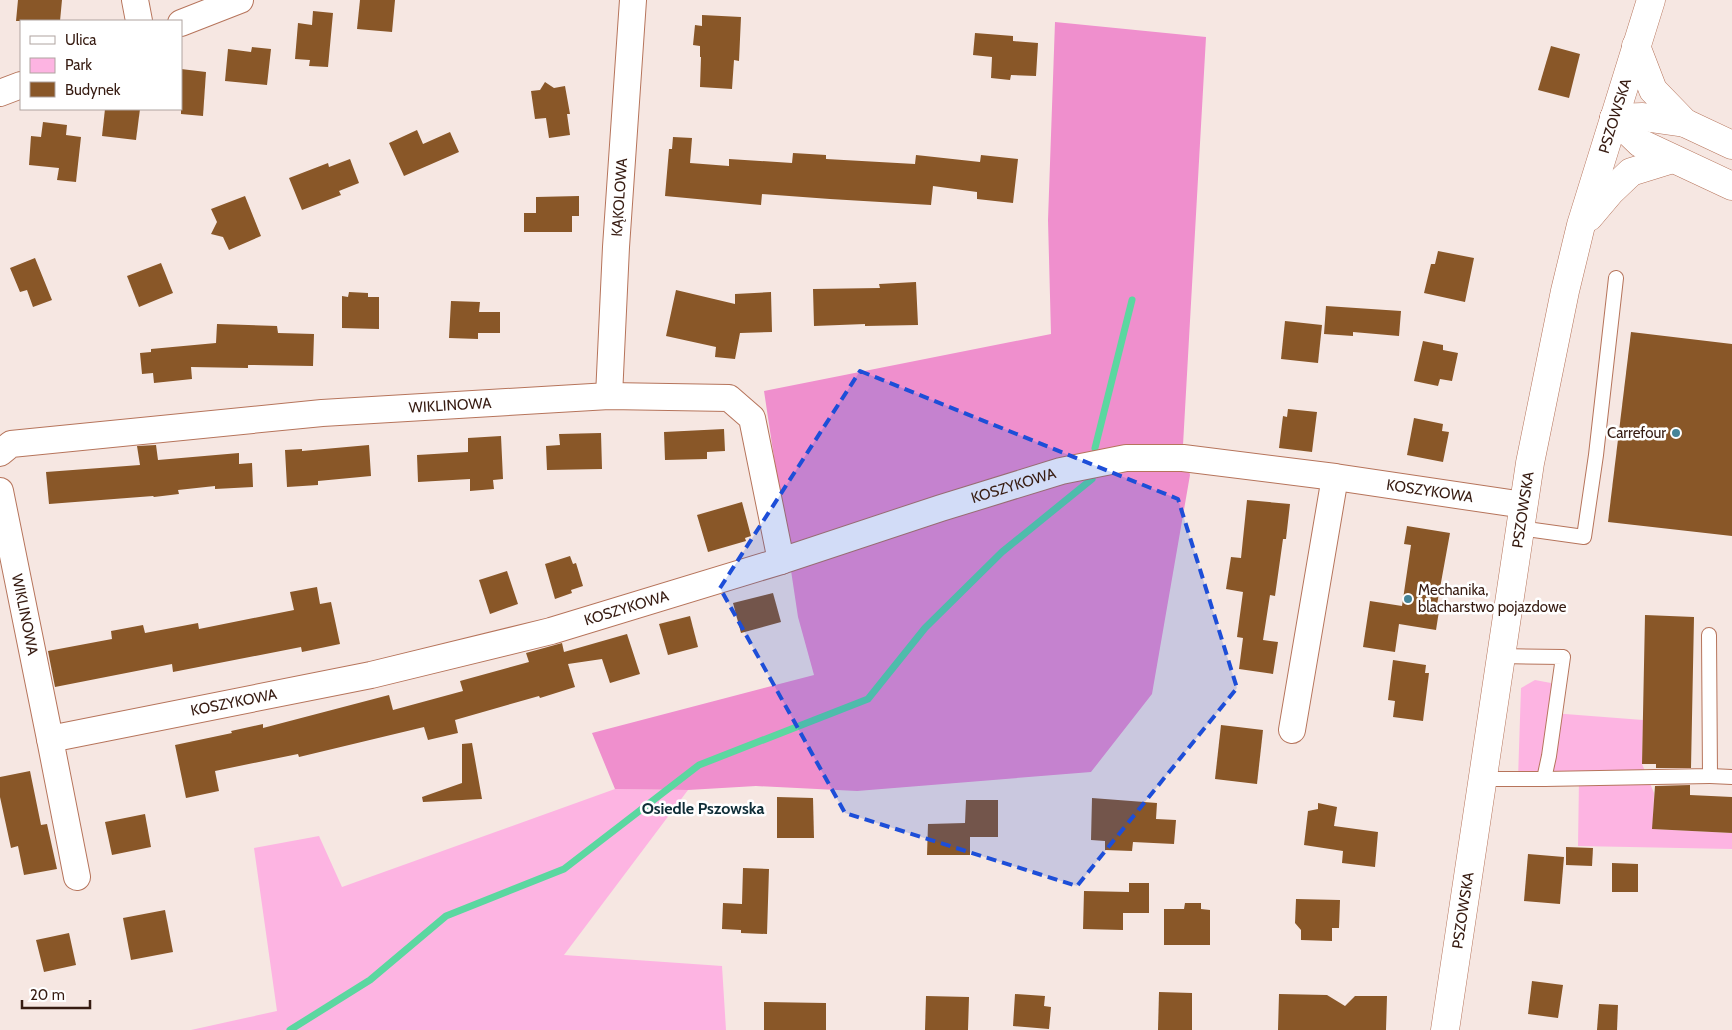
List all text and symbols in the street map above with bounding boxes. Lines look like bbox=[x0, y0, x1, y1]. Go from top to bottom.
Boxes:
legend bbox=[20, 20, 182, 110]
text: Ulica bbox=[65, 31, 97, 49]
text: Park bbox=[65, 56, 92, 74]
street label: PSZOWSKA bbox=[1595, 76, 1635, 156]
text: Budynek bbox=[65, 81, 121, 99]
street label: KĄKOLOWA bbox=[608, 157, 631, 237]
street label: WIKLINOWA bbox=[408, 394, 493, 417]
place label: Carrefour bbox=[1607, 424, 1666, 442]
marker: Carrefour bbox=[1670, 427, 1682, 439]
street label: KOSZYKOWA bbox=[969, 464, 1059, 507]
street label: PSZOWSKA bbox=[1508, 469, 1538, 549]
street label: KOSZYKOWA bbox=[1385, 476, 1475, 506]
street label: WIKLINOWA bbox=[8, 572, 42, 658]
place label: Mechanika, blacharstwo pojazdowe bbox=[1418, 581, 1567, 616]
street label: KOSZYKOWA bbox=[582, 586, 672, 629]
marker: Mechanika, blacharstwo pojazdowe bbox=[1402, 593, 1414, 605]
street label: KOSZYKOWA bbox=[189, 685, 279, 720]
district label: Osiedle Pszowska bbox=[642, 799, 764, 818]
street label: PSZOWSKA bbox=[1448, 870, 1478, 950]
scale bar bbox=[22, 978, 90, 1010]
text: 20 m bbox=[30, 986, 65, 1004]

